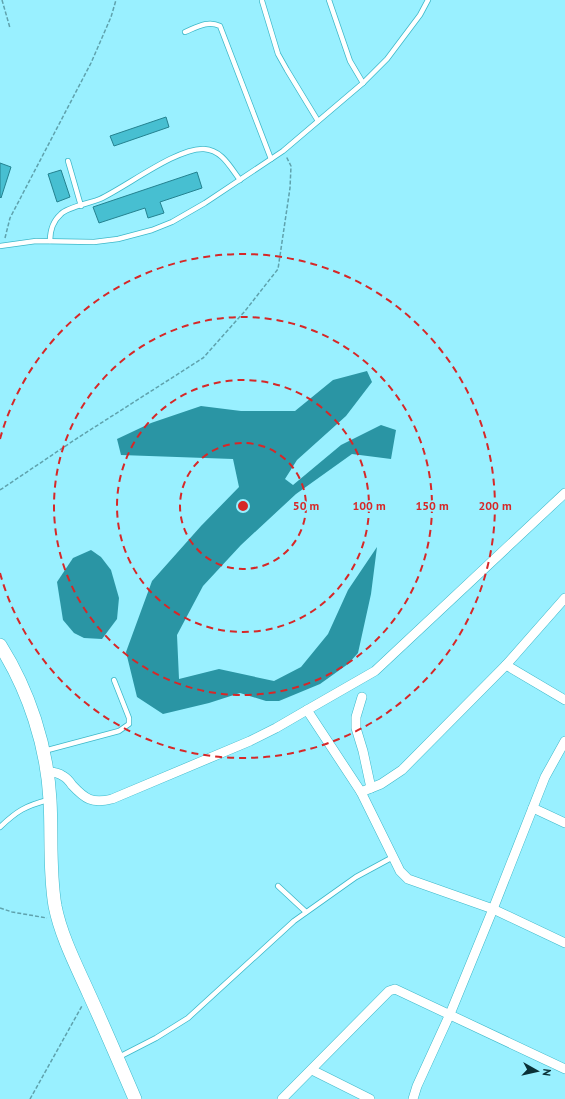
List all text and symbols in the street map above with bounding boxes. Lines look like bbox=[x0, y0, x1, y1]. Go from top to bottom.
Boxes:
text: 50 m bbox=[293, 498, 319, 513]
text: 100 m bbox=[352, 498, 386, 513]
text: 150 m bbox=[415, 498, 449, 513]
text: 200 m bbox=[478, 498, 512, 513]
centre of rings bbox=[236, 499, 250, 513]
north arrow bbox=[517, 1051, 557, 1091]
text: N bbox=[539, 1068, 554, 1077]

